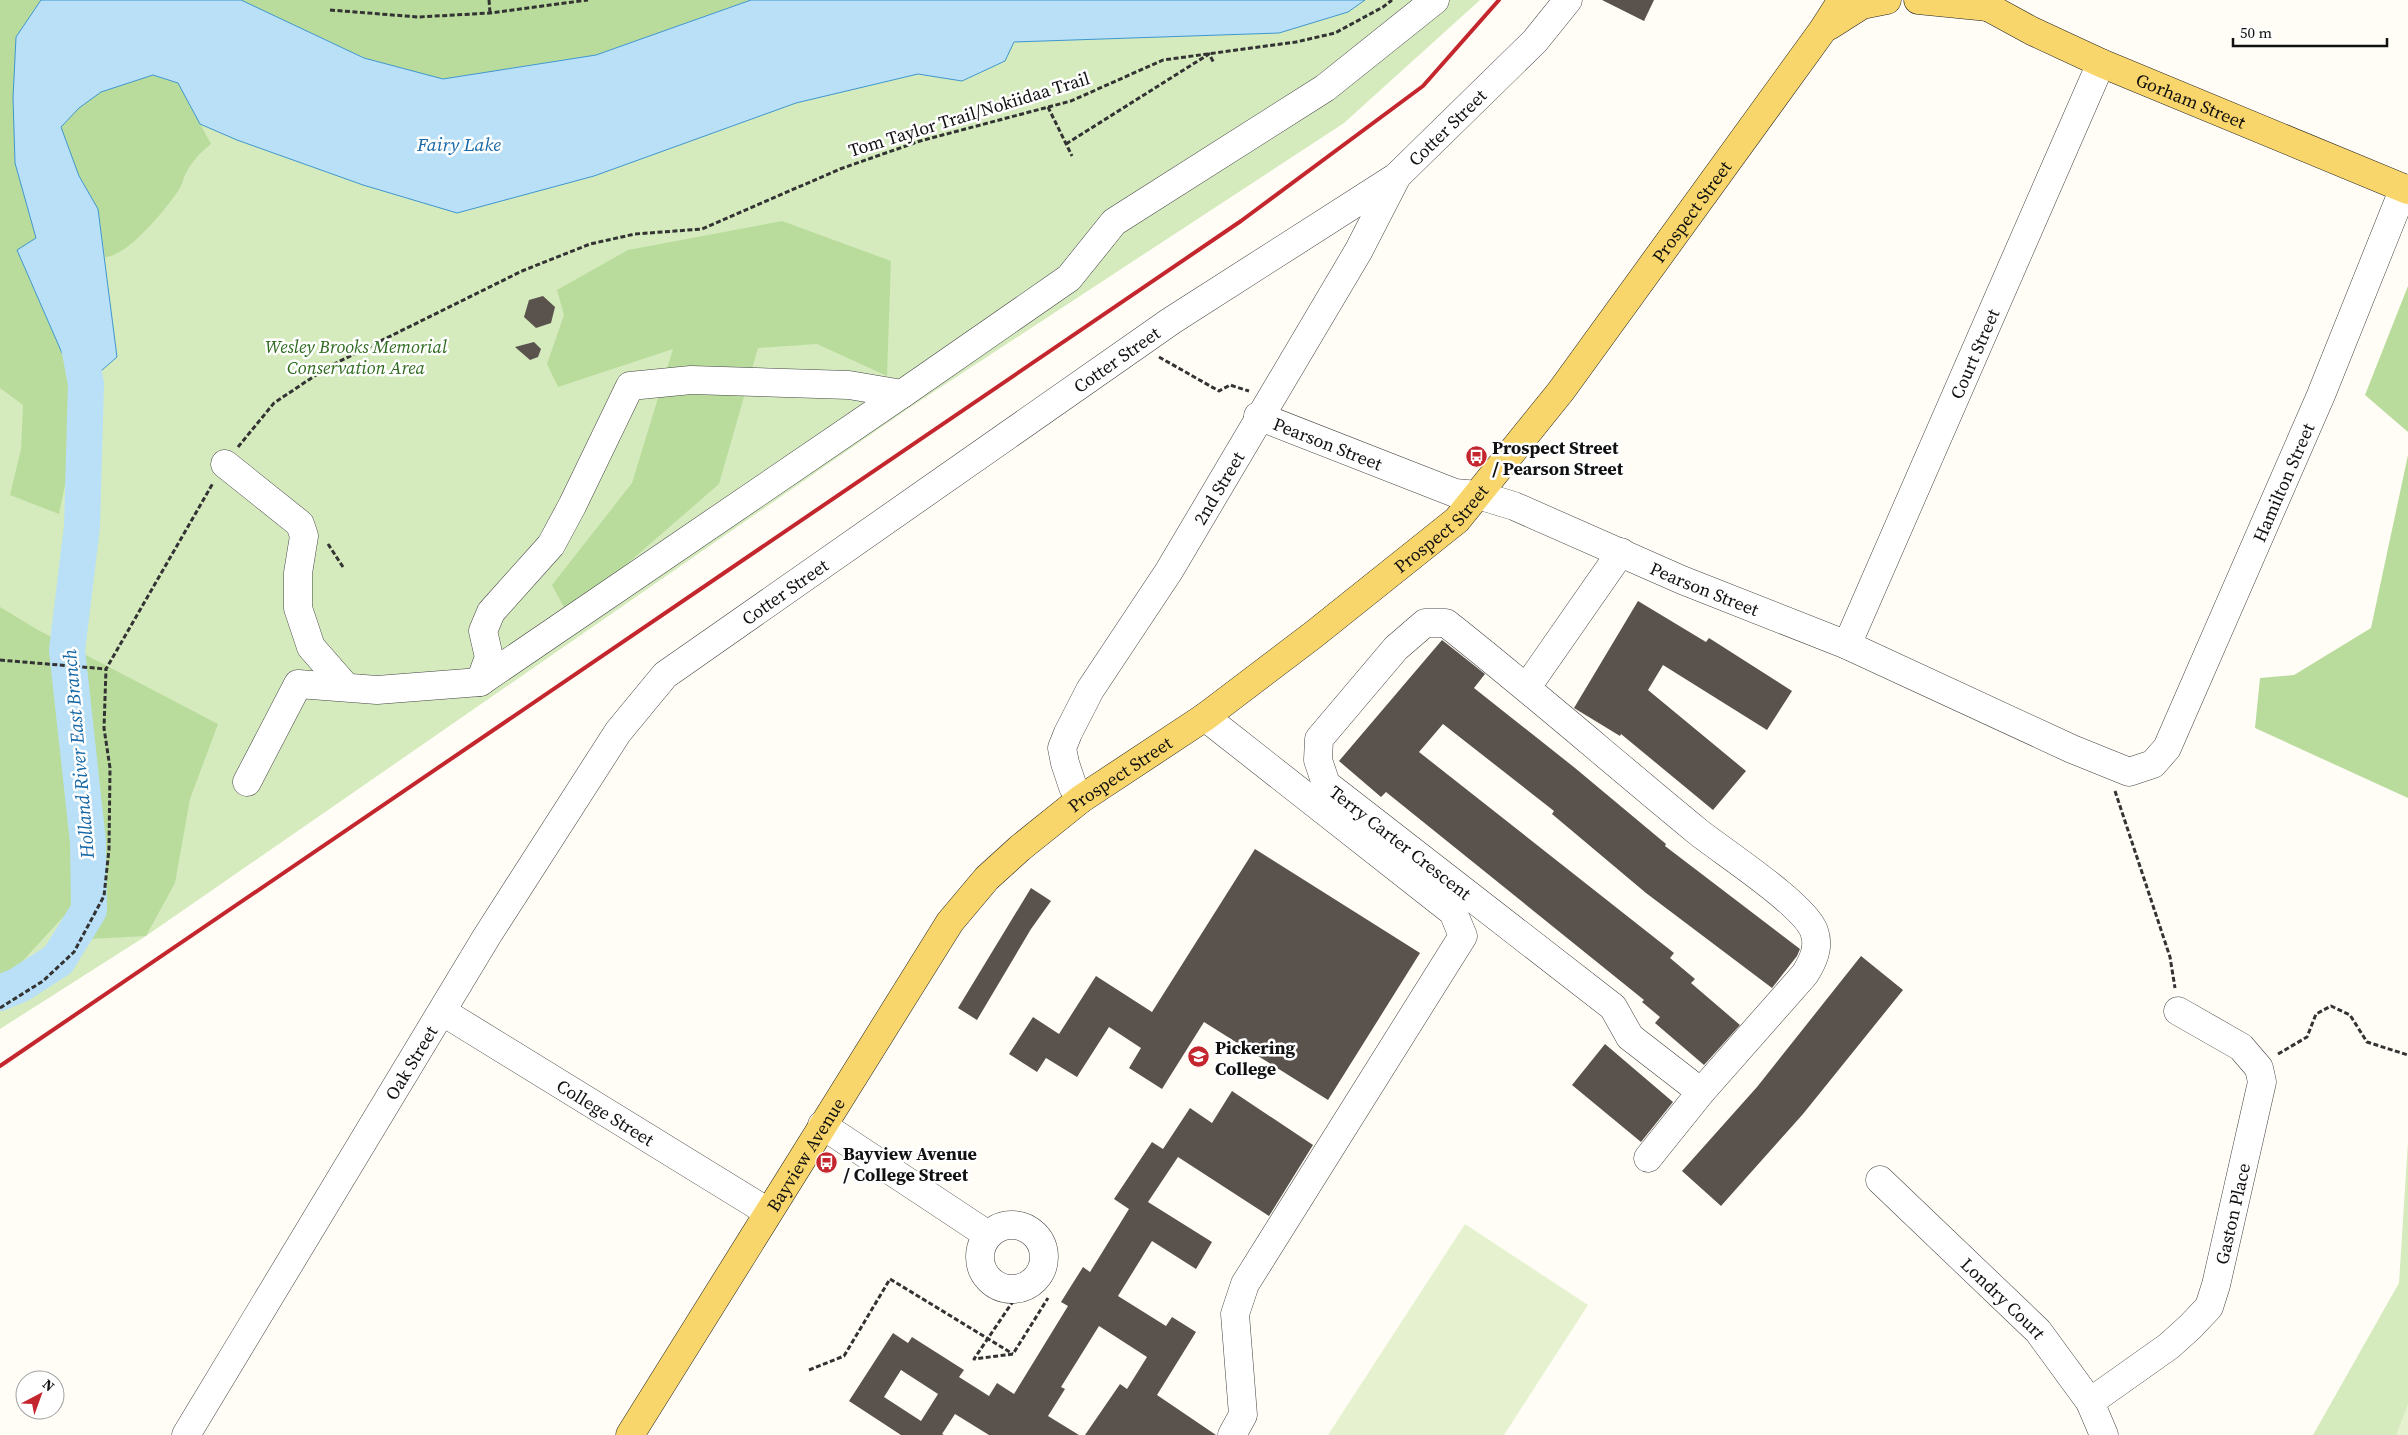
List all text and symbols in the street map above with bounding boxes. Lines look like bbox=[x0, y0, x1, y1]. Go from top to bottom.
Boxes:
scale bar bbox=[2233, 15, 2387, 47]
text: 50 m bbox=[2240, 22, 2272, 43]
street label: Tom Taylor Trail/Nokiidaa Trail bbox=[845, 65, 1093, 163]
street label: Gorham Street bbox=[2132, 66, 2250, 134]
street label: Cotter Street bbox=[1402, 83, 1492, 171]
water label: Fairy Lake bbox=[416, 131, 501, 157]
street label: Prospect Street bbox=[1646, 155, 1737, 268]
street label: Court Street bbox=[1944, 304, 2005, 403]
street label: Cotter Street bbox=[1068, 320, 1165, 398]
park label: Wesley Brooks Memorial Conservation Area bbox=[265, 334, 447, 380]
street label: Pearson Street bbox=[1270, 411, 1386, 476]
street label: Hamilton Street bbox=[2246, 419, 2320, 546]
place label: Prospect Street / Pearson Street bbox=[1492, 435, 1624, 481]
bus stop icon: Prospect Street / Pearson Street bbox=[1464, 445, 1488, 469]
street label: 2nd Street bbox=[1187, 446, 1250, 529]
street label: Prospect Street bbox=[1388, 479, 1494, 578]
street label: Cotter Street bbox=[736, 552, 833, 630]
street label: Pearson Street bbox=[1646, 555, 1763, 622]
water label: Holland River East Branch bbox=[56, 648, 100, 861]
street label: Prospect Street bbox=[1062, 730, 1177, 818]
street label: Terry Carter Crescent bbox=[1325, 779, 1477, 905]
street label: Oak Street bbox=[379, 1021, 443, 1104]
place label: Pickering College bbox=[1215, 1035, 1295, 1081]
school or university icon: Pickering College bbox=[1187, 1045, 1211, 1069]
street label: College Street bbox=[552, 1073, 659, 1152]
street label: Bayview Avenue bbox=[760, 1092, 850, 1216]
place label: Bayview Avenue / College Street bbox=[843, 1141, 977, 1187]
bus stop icon: Bayview Avenue / College Street bbox=[815, 1151, 839, 1175]
street label: Gaston Place bbox=[2209, 1161, 2256, 1267]
street label: Londry Court bbox=[1956, 1252, 2052, 1344]
north arrow bbox=[15, 1370, 65, 1420]
text: N bbox=[38, 1374, 59, 1396]

